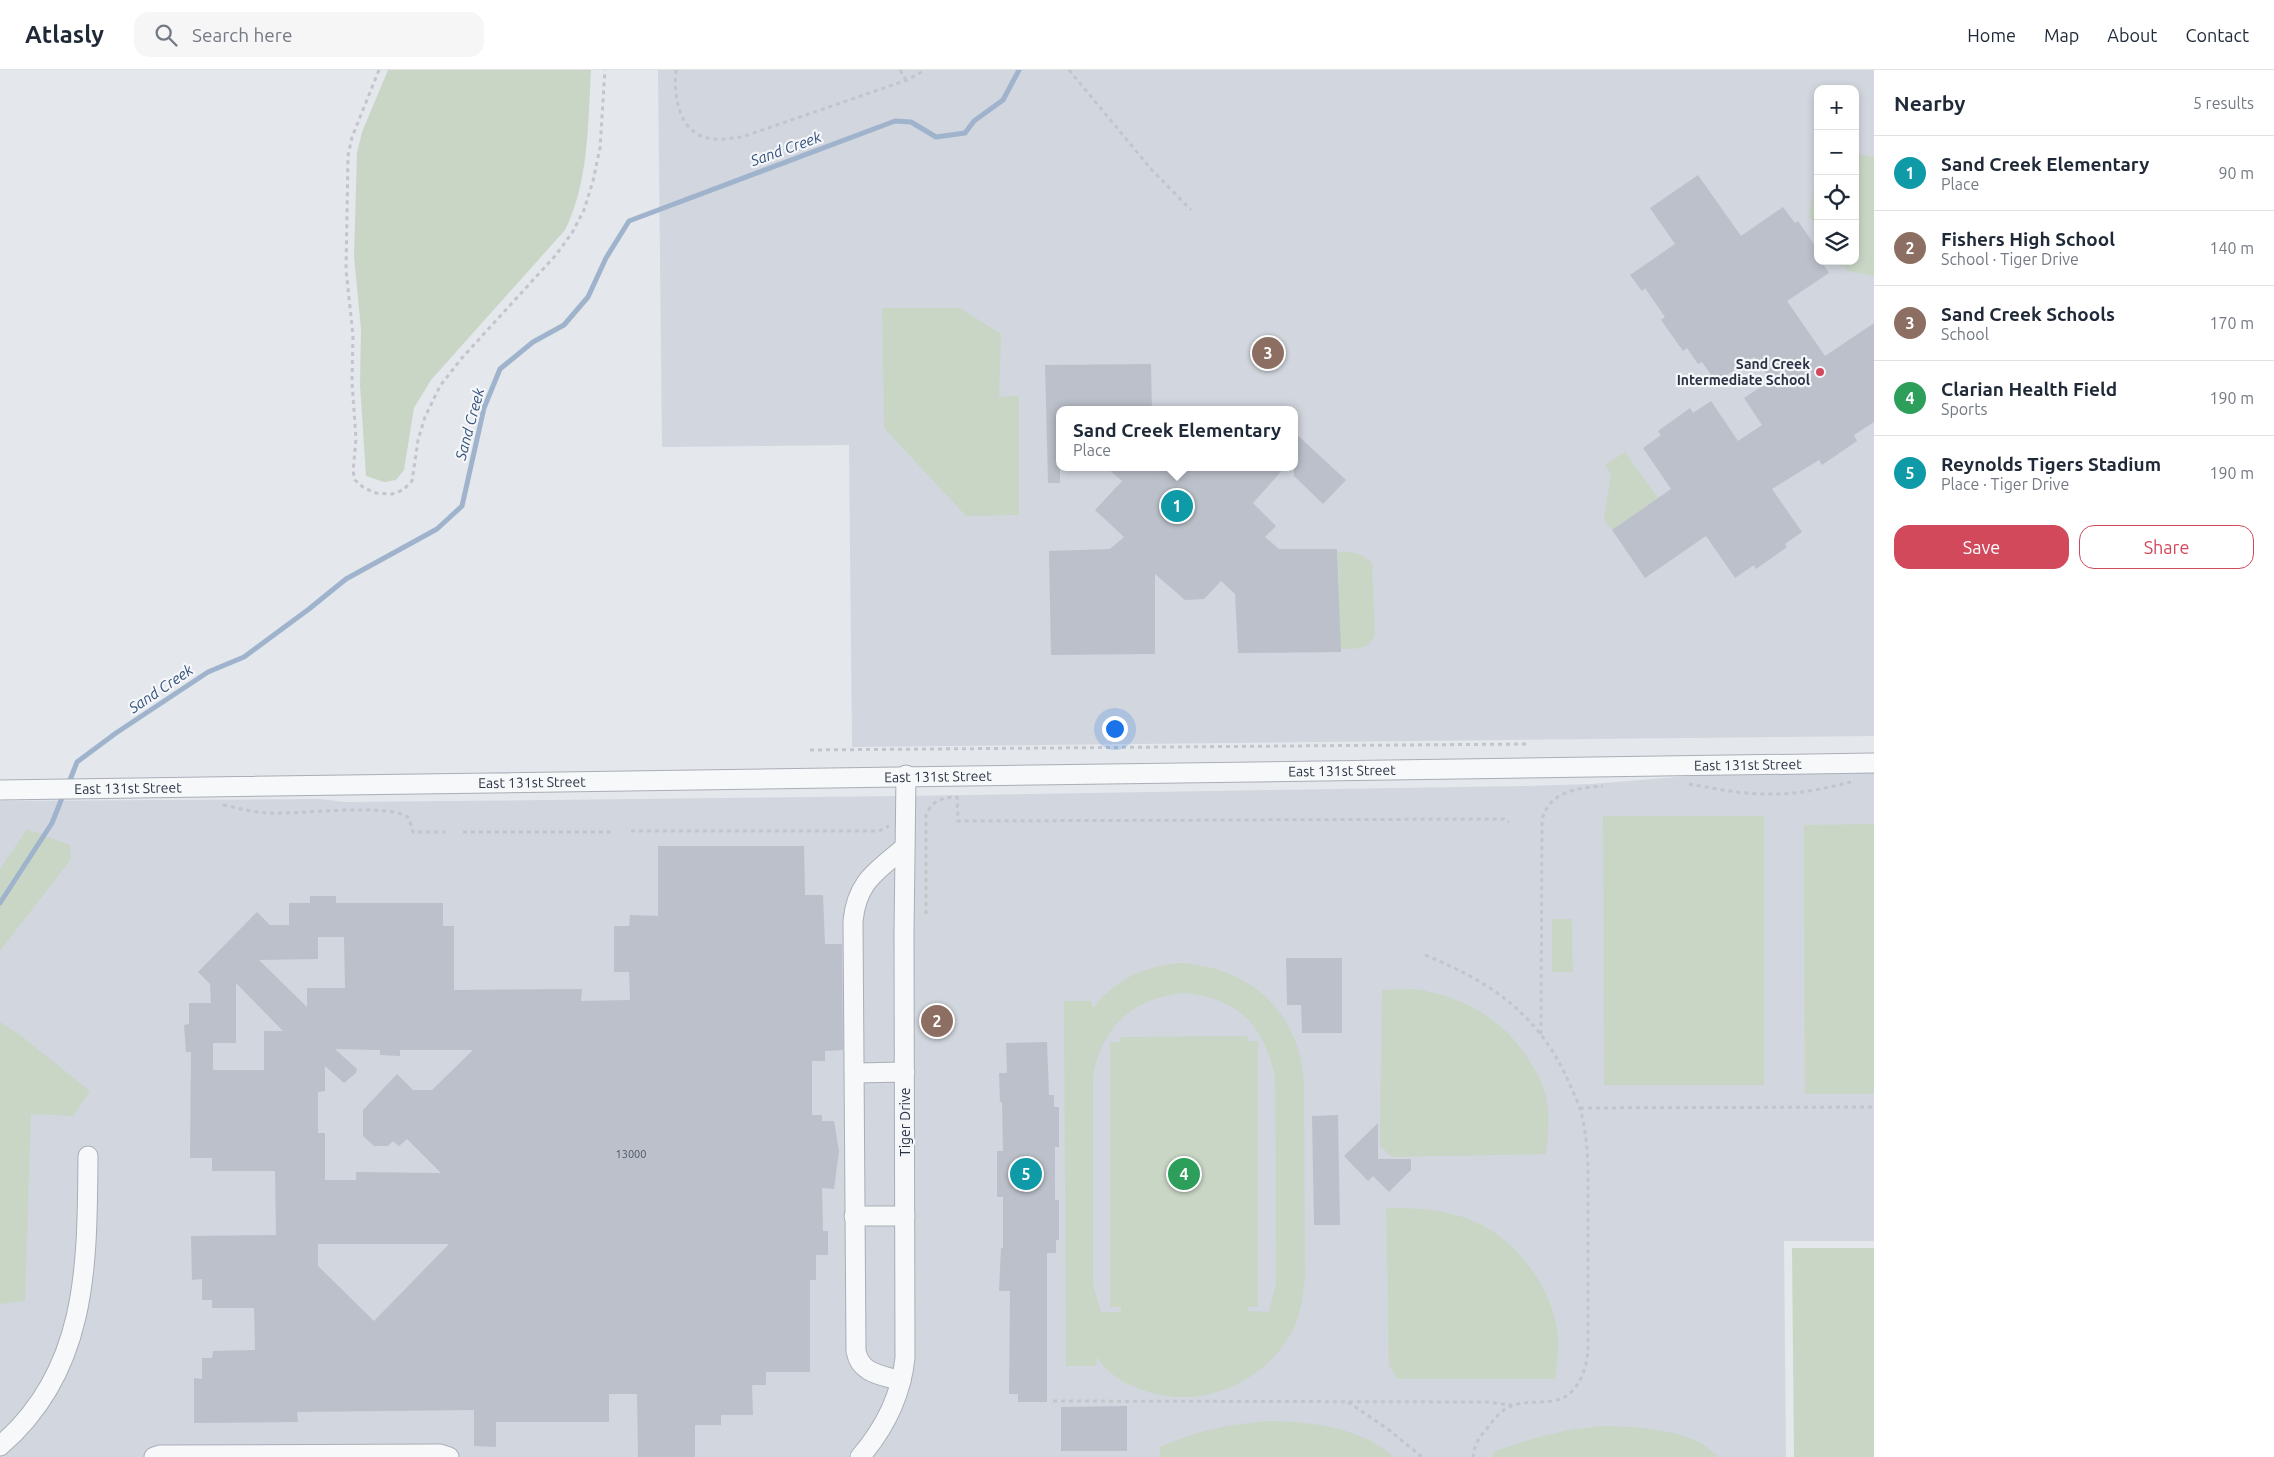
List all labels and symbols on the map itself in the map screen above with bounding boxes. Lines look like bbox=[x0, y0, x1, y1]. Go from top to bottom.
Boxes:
water label: Sand Creek bbox=[747, 128, 824, 169]
pin: 3 bbox=[1252, 334, 1284, 372]
place label: Sand Creek Intermediate School bbox=[1677, 356, 1810, 388]
marker: Sand Creek Intermediate School bbox=[1814, 366, 1826, 378]
water label: Sand Creek bbox=[451, 386, 487, 463]
pin: 1 bbox=[1161, 487, 1193, 525]
water label: Sand Creek bbox=[125, 661, 196, 717]
your location bbox=[1102, 716, 1128, 742]
street label: East 131st Street bbox=[1694, 756, 1802, 774]
street label: East 131st Street bbox=[1288, 762, 1396, 779]
street label: East 131st Street bbox=[884, 768, 992, 785]
street label: East 131st Street bbox=[478, 774, 586, 791]
street label: East 131st Street bbox=[74, 779, 182, 797]
pin: 2 bbox=[921, 1002, 953, 1040]
street label: Tiger Drive bbox=[897, 1088, 913, 1156]
house number: 13000 bbox=[615, 1148, 647, 1160]
pin: 5 bbox=[1010, 1155, 1042, 1193]
pin: 4 bbox=[1168, 1155, 1200, 1193]

